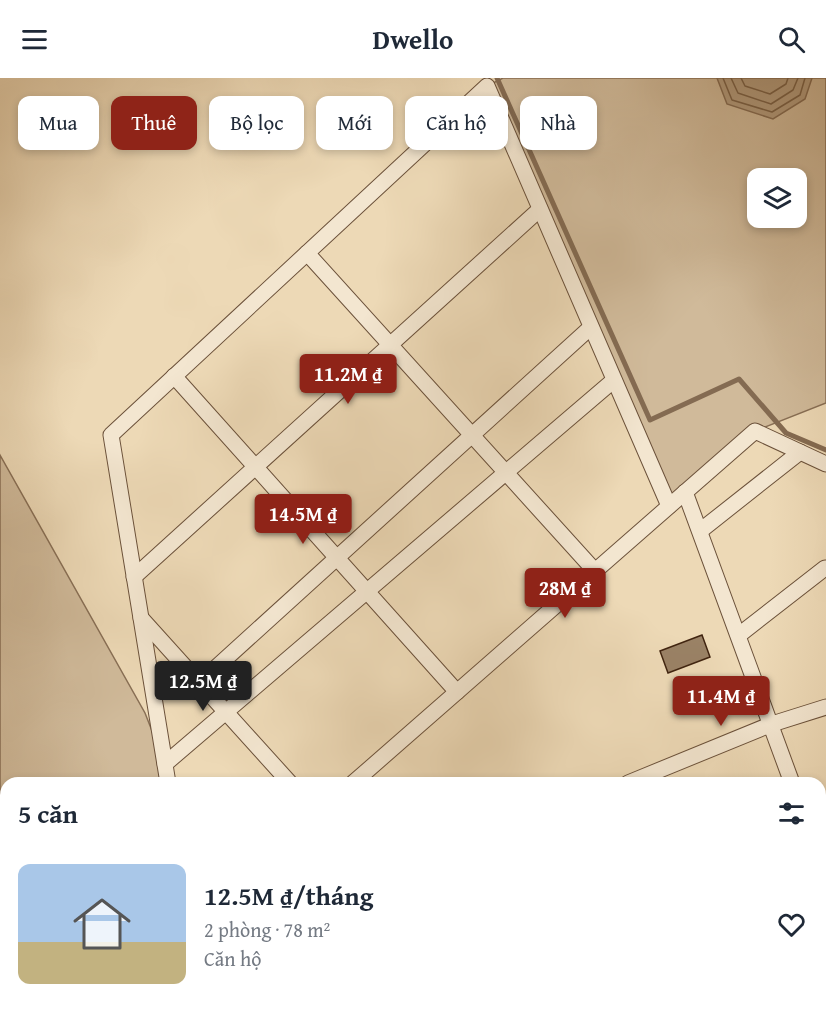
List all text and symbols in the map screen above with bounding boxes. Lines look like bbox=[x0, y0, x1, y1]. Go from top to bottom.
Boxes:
text: Dwello bbox=[373, 19, 453, 59]
icon: menu bbox=[18, 23, 51, 56]
icon: search bbox=[775, 23, 808, 56]
chip: Mua bbox=[18, 96, 99, 150]
chip: Thuê bbox=[111, 96, 197, 150]
chip: Bộ lọc bbox=[209, 96, 304, 150]
chip: Mới bbox=[316, 96, 393, 150]
chip: Căn hộ bbox=[405, 96, 508, 150]
chip: Nhà bbox=[520, 96, 597, 150]
map controls bbox=[747, 168, 807, 228]
button: layers bbox=[747, 168, 807, 228]
pin: 11.2M ₫ bbox=[293, 354, 403, 405]
text: 11.2M ₫ bbox=[314, 359, 382, 388]
pin: 14.5M ₫ bbox=[248, 494, 358, 545]
text: 14.5M ₫ bbox=[269, 499, 337, 528]
pin: 28M ₫ bbox=[523, 568, 607, 619]
text: 28M ₫ bbox=[539, 573, 591, 602]
pin: 12.5M ₫ bbox=[148, 661, 258, 712]
text: 12.5M ₫ bbox=[169, 666, 237, 695]
pin: 11.4M ₫ bbox=[666, 676, 776, 727]
text: 11.4M ₫ bbox=[687, 681, 755, 710]
text: 5 căn bbox=[18, 794, 78, 833]
icon: filters bbox=[775, 797, 808, 830]
text: 12.5M ₫/tháng bbox=[204, 876, 373, 915]
icon: home bbox=[66, 888, 138, 960]
icon: heart bbox=[775, 908, 808, 941]
text: 2 phòng · 78 m² bbox=[204, 915, 330, 944]
text: Căn hộ bbox=[204, 944, 261, 973]

